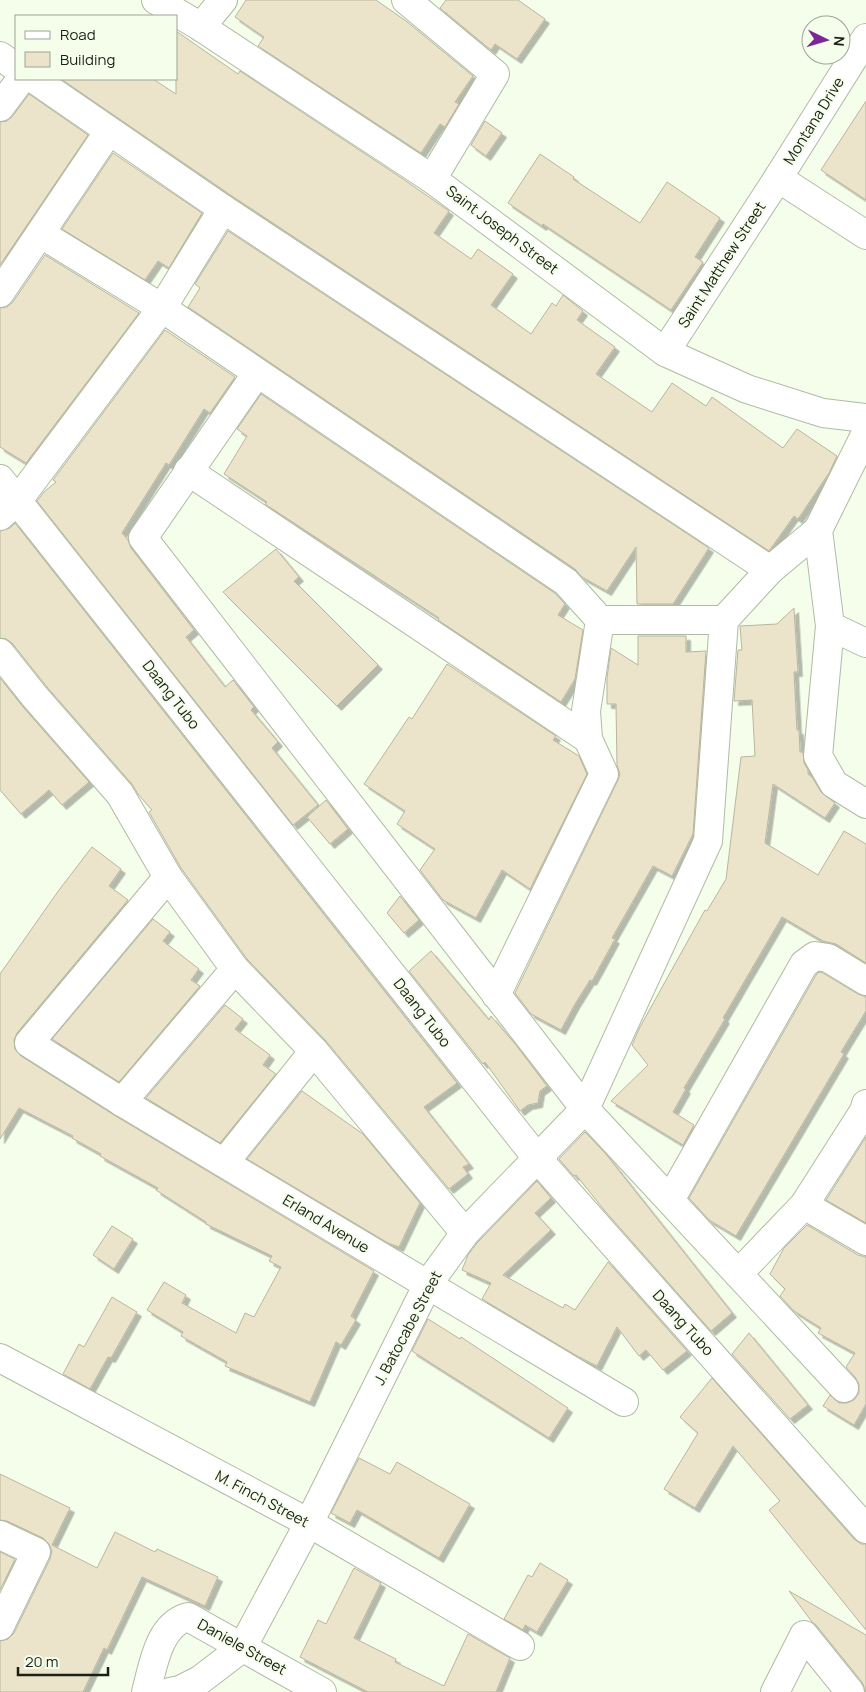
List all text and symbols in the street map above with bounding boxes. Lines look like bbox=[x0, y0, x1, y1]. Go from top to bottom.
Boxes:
legend bbox=[15, 15, 178, 80]
north arrow bbox=[801, 15, 851, 65]
text: Road bbox=[60, 24, 96, 45]
text: N bbox=[830, 35, 849, 47]
text: Building bbox=[60, 49, 115, 70]
street label: Montana Drive bbox=[778, 73, 849, 169]
street label: Saint Joseph Street bbox=[442, 180, 563, 279]
street label: Saint Matthew Street bbox=[673, 197, 770, 332]
street label: Daang Tubo bbox=[138, 656, 205, 734]
street label: Daang Tubo bbox=[389, 974, 456, 1052]
street label: Erland Avenue bbox=[279, 1189, 374, 1258]
street label: J. Batocabe Street bbox=[369, 1267, 447, 1388]
street label: Daang Tubo bbox=[648, 1285, 719, 1360]
street label: M. Finch Street bbox=[212, 1465, 313, 1532]
street label: Daniele Street bbox=[194, 1613, 291, 1680]
scale bar bbox=[18, 1644, 108, 1676]
text: 20 m bbox=[25, 1651, 58, 1672]

